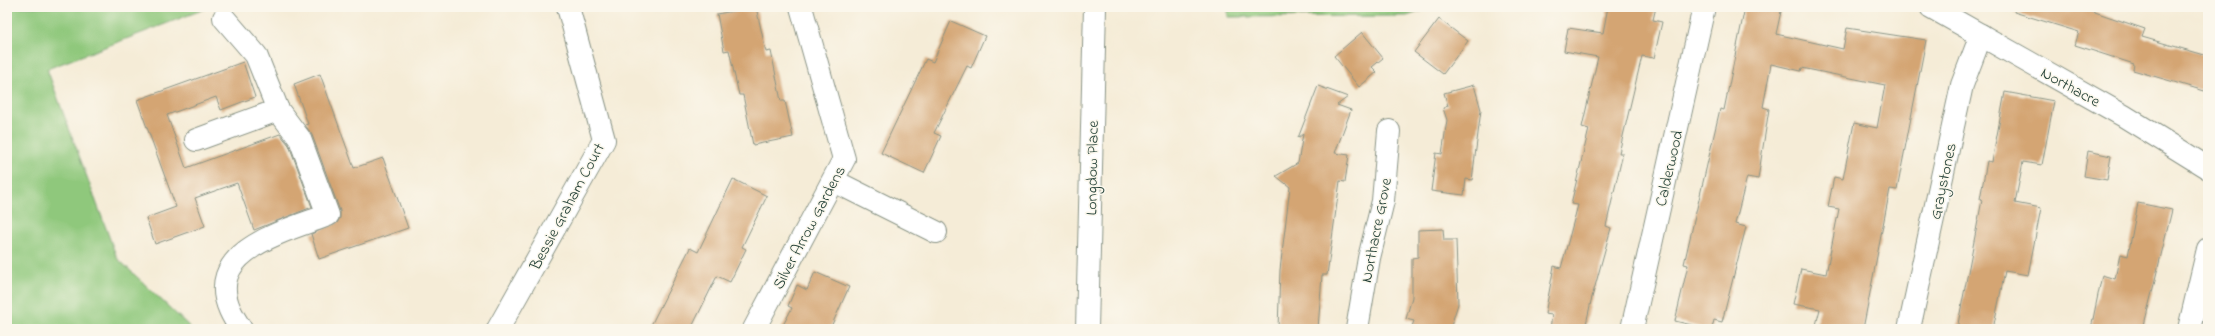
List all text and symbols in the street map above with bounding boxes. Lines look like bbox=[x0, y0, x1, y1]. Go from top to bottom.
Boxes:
street label: Northacre bbox=[2036, 62, 2105, 114]
street label: Longdow Place bbox=[1080, 119, 1106, 216]
street label: Calderwood bbox=[1650, 128, 1690, 209]
street label: Bessie Graham Court bbox=[524, 138, 612, 276]
street label: Graystones bbox=[1924, 141, 1964, 222]
street label: Silver Arrow Gardens bbox=[767, 162, 853, 294]
street label: Northacre Grove bbox=[1355, 175, 1399, 285]

